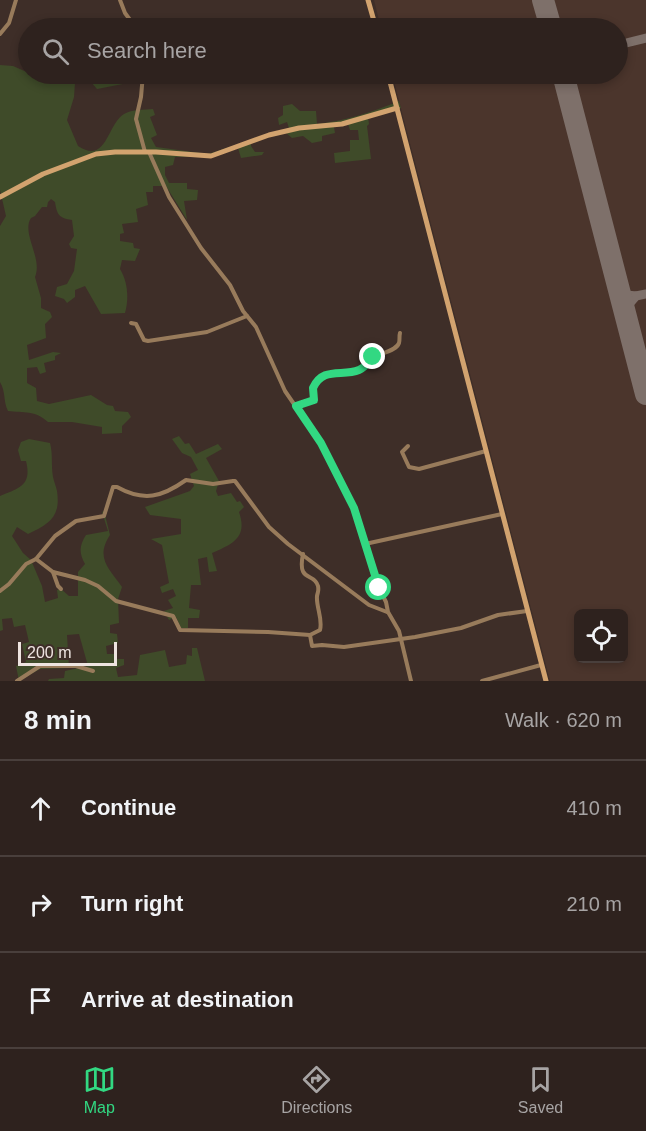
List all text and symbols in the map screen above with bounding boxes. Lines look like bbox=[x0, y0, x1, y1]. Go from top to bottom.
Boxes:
search box bbox=[18, 18, 628, 84]
icon: search bbox=[39, 35, 72, 68]
text: Search here bbox=[87, 38, 207, 63]
route end bbox=[359, 343, 385, 369]
route start bbox=[365, 574, 391, 600]
map controls bbox=[574, 609, 628, 663]
button: locate bbox=[574, 609, 628, 663]
scale bar bbox=[18, 639, 117, 666]
text: 200 m bbox=[27, 644, 71, 661]
text: 8 min bbox=[24, 705, 92, 735]
text: Walk · 620 m bbox=[505, 709, 622, 731]
icon: ahead bbox=[24, 792, 57, 825]
text: Continue bbox=[81, 795, 176, 820]
text: 410 m bbox=[566, 797, 622, 819]
icon: right bbox=[24, 888, 57, 921]
text: Turn right bbox=[81, 891, 183, 916]
text: 210 m bbox=[566, 893, 622, 915]
icon: arrive bbox=[24, 984, 57, 1017]
text: Arrive at destination bbox=[81, 987, 294, 1012]
tab: Map bbox=[83, 1063, 116, 1117]
tab: Directions bbox=[281, 1063, 352, 1117]
tab: Saved bbox=[518, 1063, 563, 1117]

